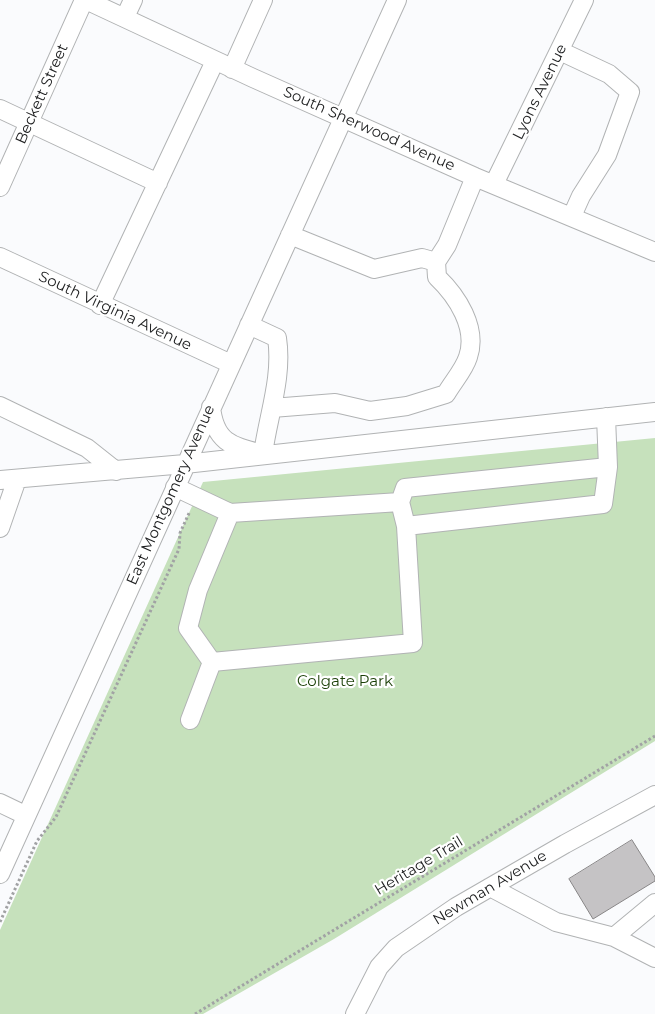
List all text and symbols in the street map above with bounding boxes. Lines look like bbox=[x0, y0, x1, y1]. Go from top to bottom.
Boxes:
street label: Beckett Street bbox=[12, 41, 72, 147]
street label: Lyons Avenue bbox=[509, 41, 571, 143]
street label: South Sherwood Avenue bbox=[280, 83, 458, 175]
street label: South Virginia Avenue bbox=[36, 268, 194, 354]
street label: East Montgomery Avenue bbox=[123, 402, 219, 588]
park label: Colgate Park bbox=[297, 673, 393, 691]
street label: Heritage Trail bbox=[372, 833, 466, 899]
street label: Newman Avenue bbox=[430, 847, 550, 929]

